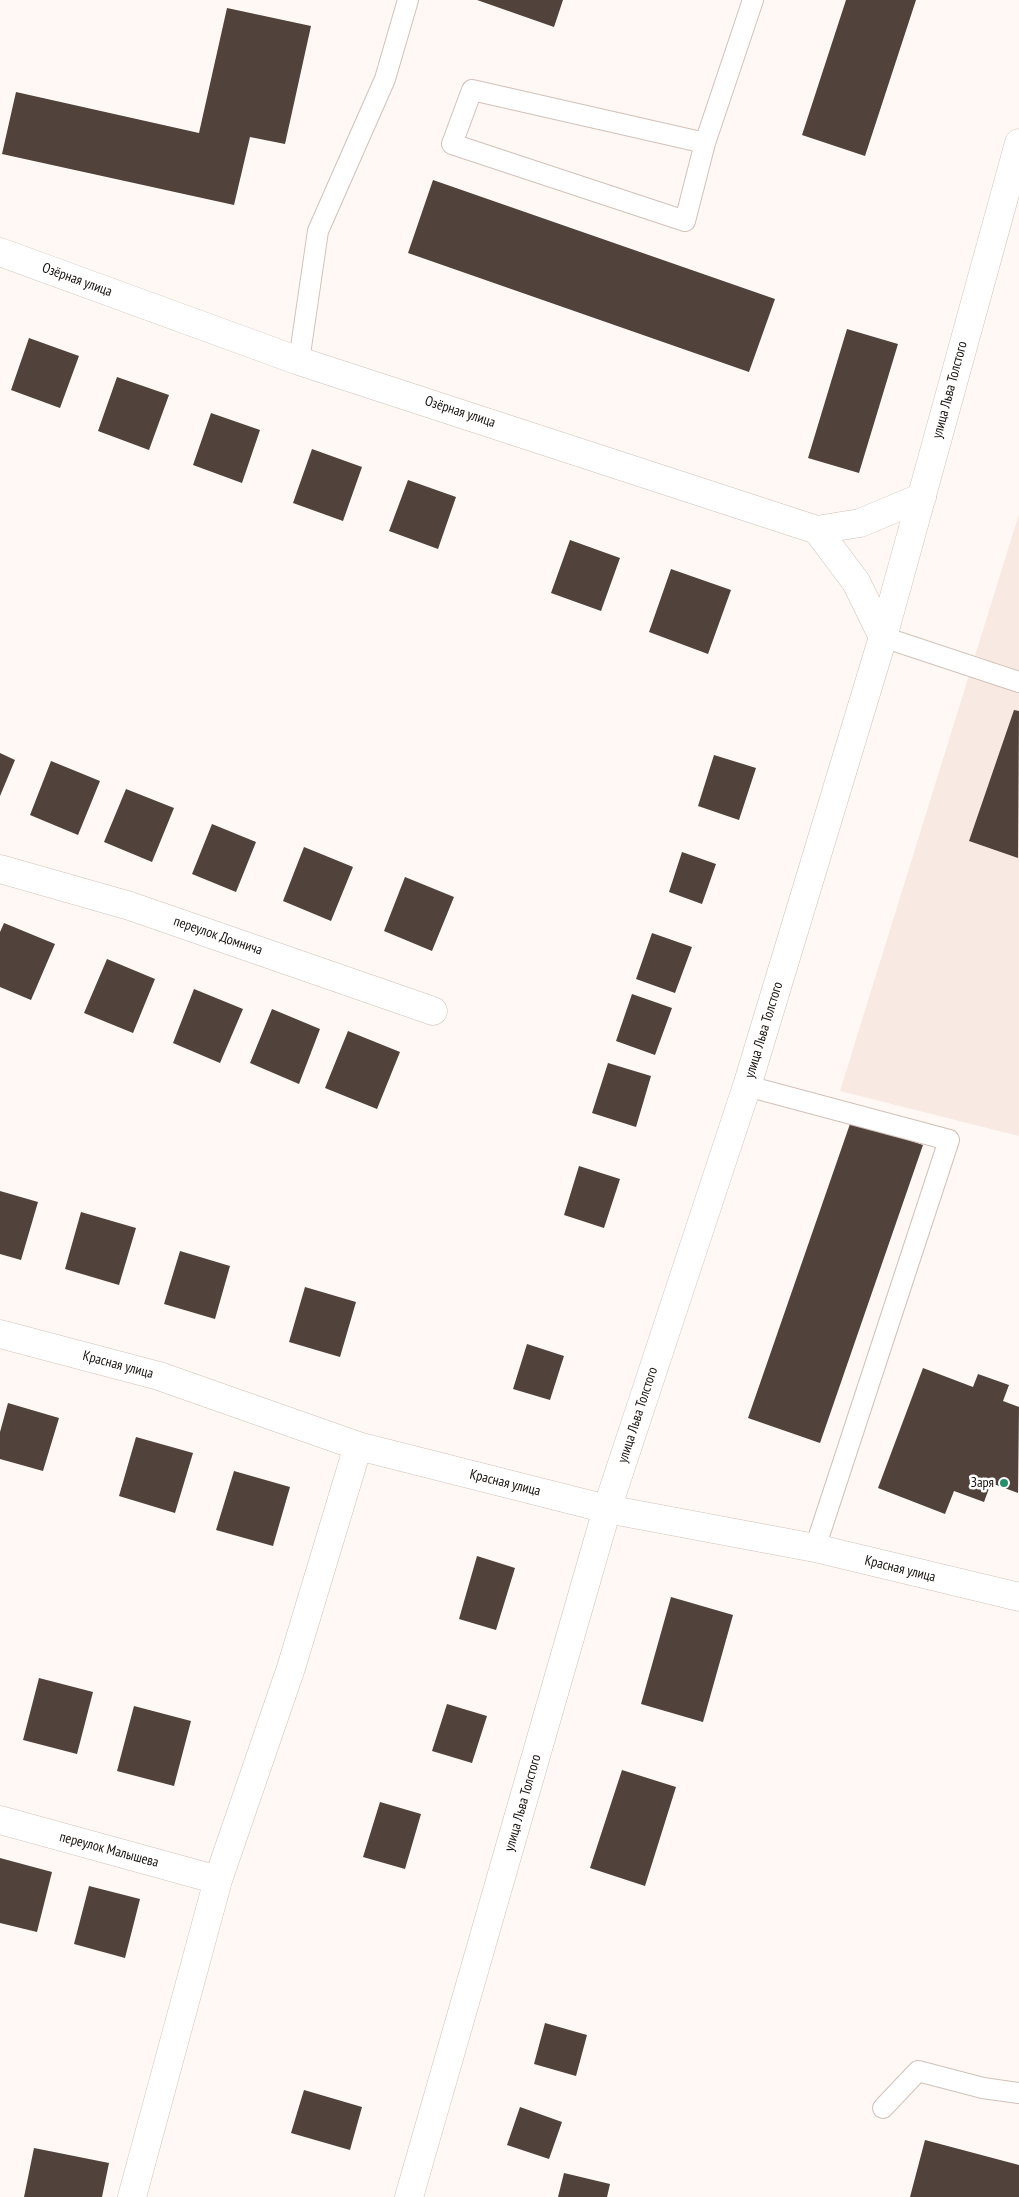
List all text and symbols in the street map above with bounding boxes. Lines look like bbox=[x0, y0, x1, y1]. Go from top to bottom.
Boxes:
street label: Озёрная улица bbox=[40, 260, 114, 300]
street label: улица Льва Толстого bbox=[929, 340, 971, 440]
street label: Озёрная улица bbox=[423, 393, 497, 431]
street label: переулок Домнича bbox=[171, 913, 265, 959]
street label: улица Льва Толстого bbox=[741, 980, 787, 1080]
street label: Красная улица bbox=[81, 1348, 155, 1382]
street label: улица Льва Толстого bbox=[615, 1365, 661, 1465]
street label: Красная улица bbox=[468, 1466, 542, 1500]
place label: Заря bbox=[971, 1475, 994, 1491]
marker: Заря bbox=[998, 1477, 1010, 1489]
street label: Красная улица bbox=[863, 1552, 937, 1586]
street label: улица Льва Толстого bbox=[501, 1753, 545, 1853]
street label: переулок Малышева bbox=[58, 1829, 160, 1871]

